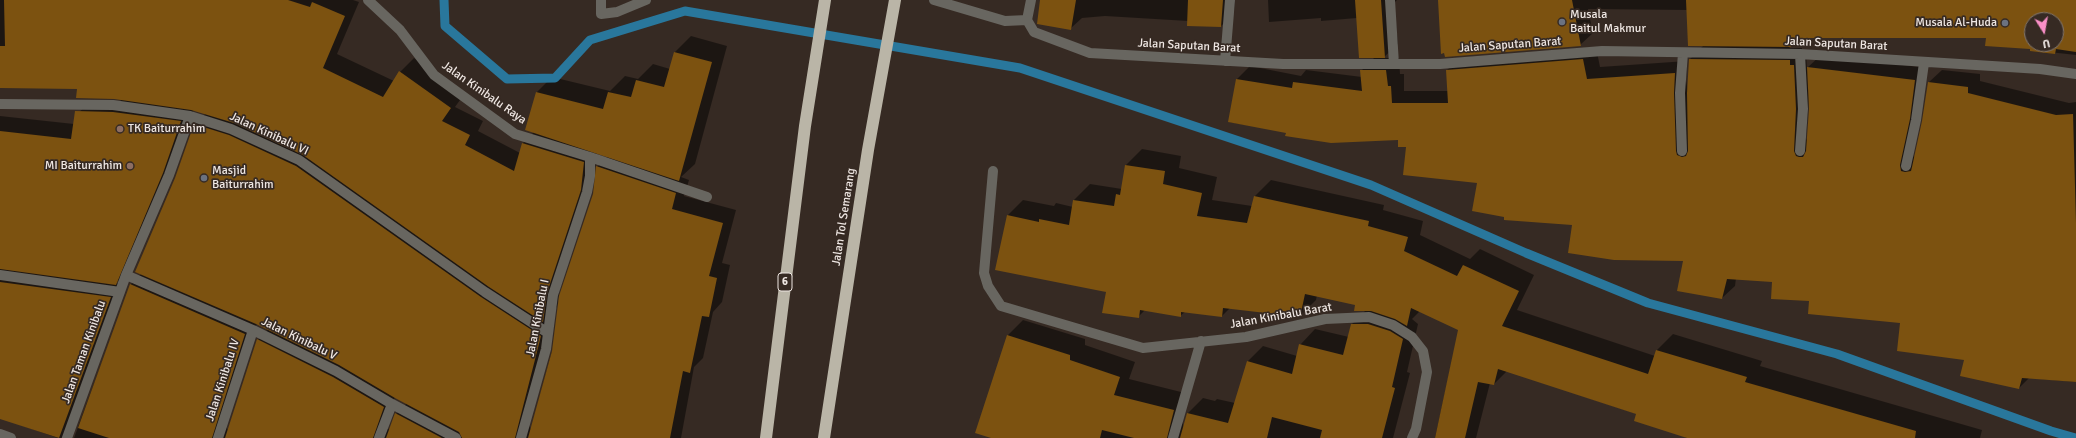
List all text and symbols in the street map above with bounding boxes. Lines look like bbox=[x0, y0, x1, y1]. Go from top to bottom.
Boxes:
place label: Musala Baitul Makmur bbox=[1570, 8, 1646, 36]
north arrow bbox=[2024, 12, 2064, 52]
place label: Musala Al-Huda bbox=[1915, 16, 1997, 30]
marker: Musala Baitul Makmur bbox=[1557, 17, 1567, 27]
marker: Musala Al-Huda bbox=[2000, 18, 2010, 28]
street label: Jalan Saputan Barat bbox=[1458, 34, 1562, 56]
street label: Jalan Saputan Barat bbox=[1784, 34, 1888, 54]
street label: Jalan Saputan Barat bbox=[1137, 36, 1241, 56]
text: U bbox=[2041, 36, 2051, 50]
street label: Jalan Kinibalu Raya bbox=[439, 58, 529, 128]
street label: Jalan Kinibalu VI bbox=[227, 109, 311, 159]
place label: TK Baiturrahim bbox=[128, 122, 205, 136]
marker: TK Baiturrahim bbox=[115, 124, 125, 134]
place label: MI Baiturrahim bbox=[45, 159, 122, 173]
marker: MI Baiturrahim bbox=[125, 161, 135, 171]
place label: Masjid Baiturrahim bbox=[212, 164, 274, 192]
street label: Jalan Tol Semarang bbox=[829, 167, 859, 267]
marker: Masjid Baiturrahim bbox=[199, 173, 209, 183]
road number: 6 bbox=[778, 273, 792, 291]
street label: Jalan Kinibalu I bbox=[523, 278, 553, 358]
street label: Jalan Taman Kinibalu bbox=[59, 299, 109, 405]
street label: Jalan Kinibalu Barat bbox=[1229, 300, 1333, 332]
street label: Jalan Kinibalu V bbox=[259, 315, 339, 363]
street label: Jalan Kinibalu IV bbox=[203, 337, 243, 423]

